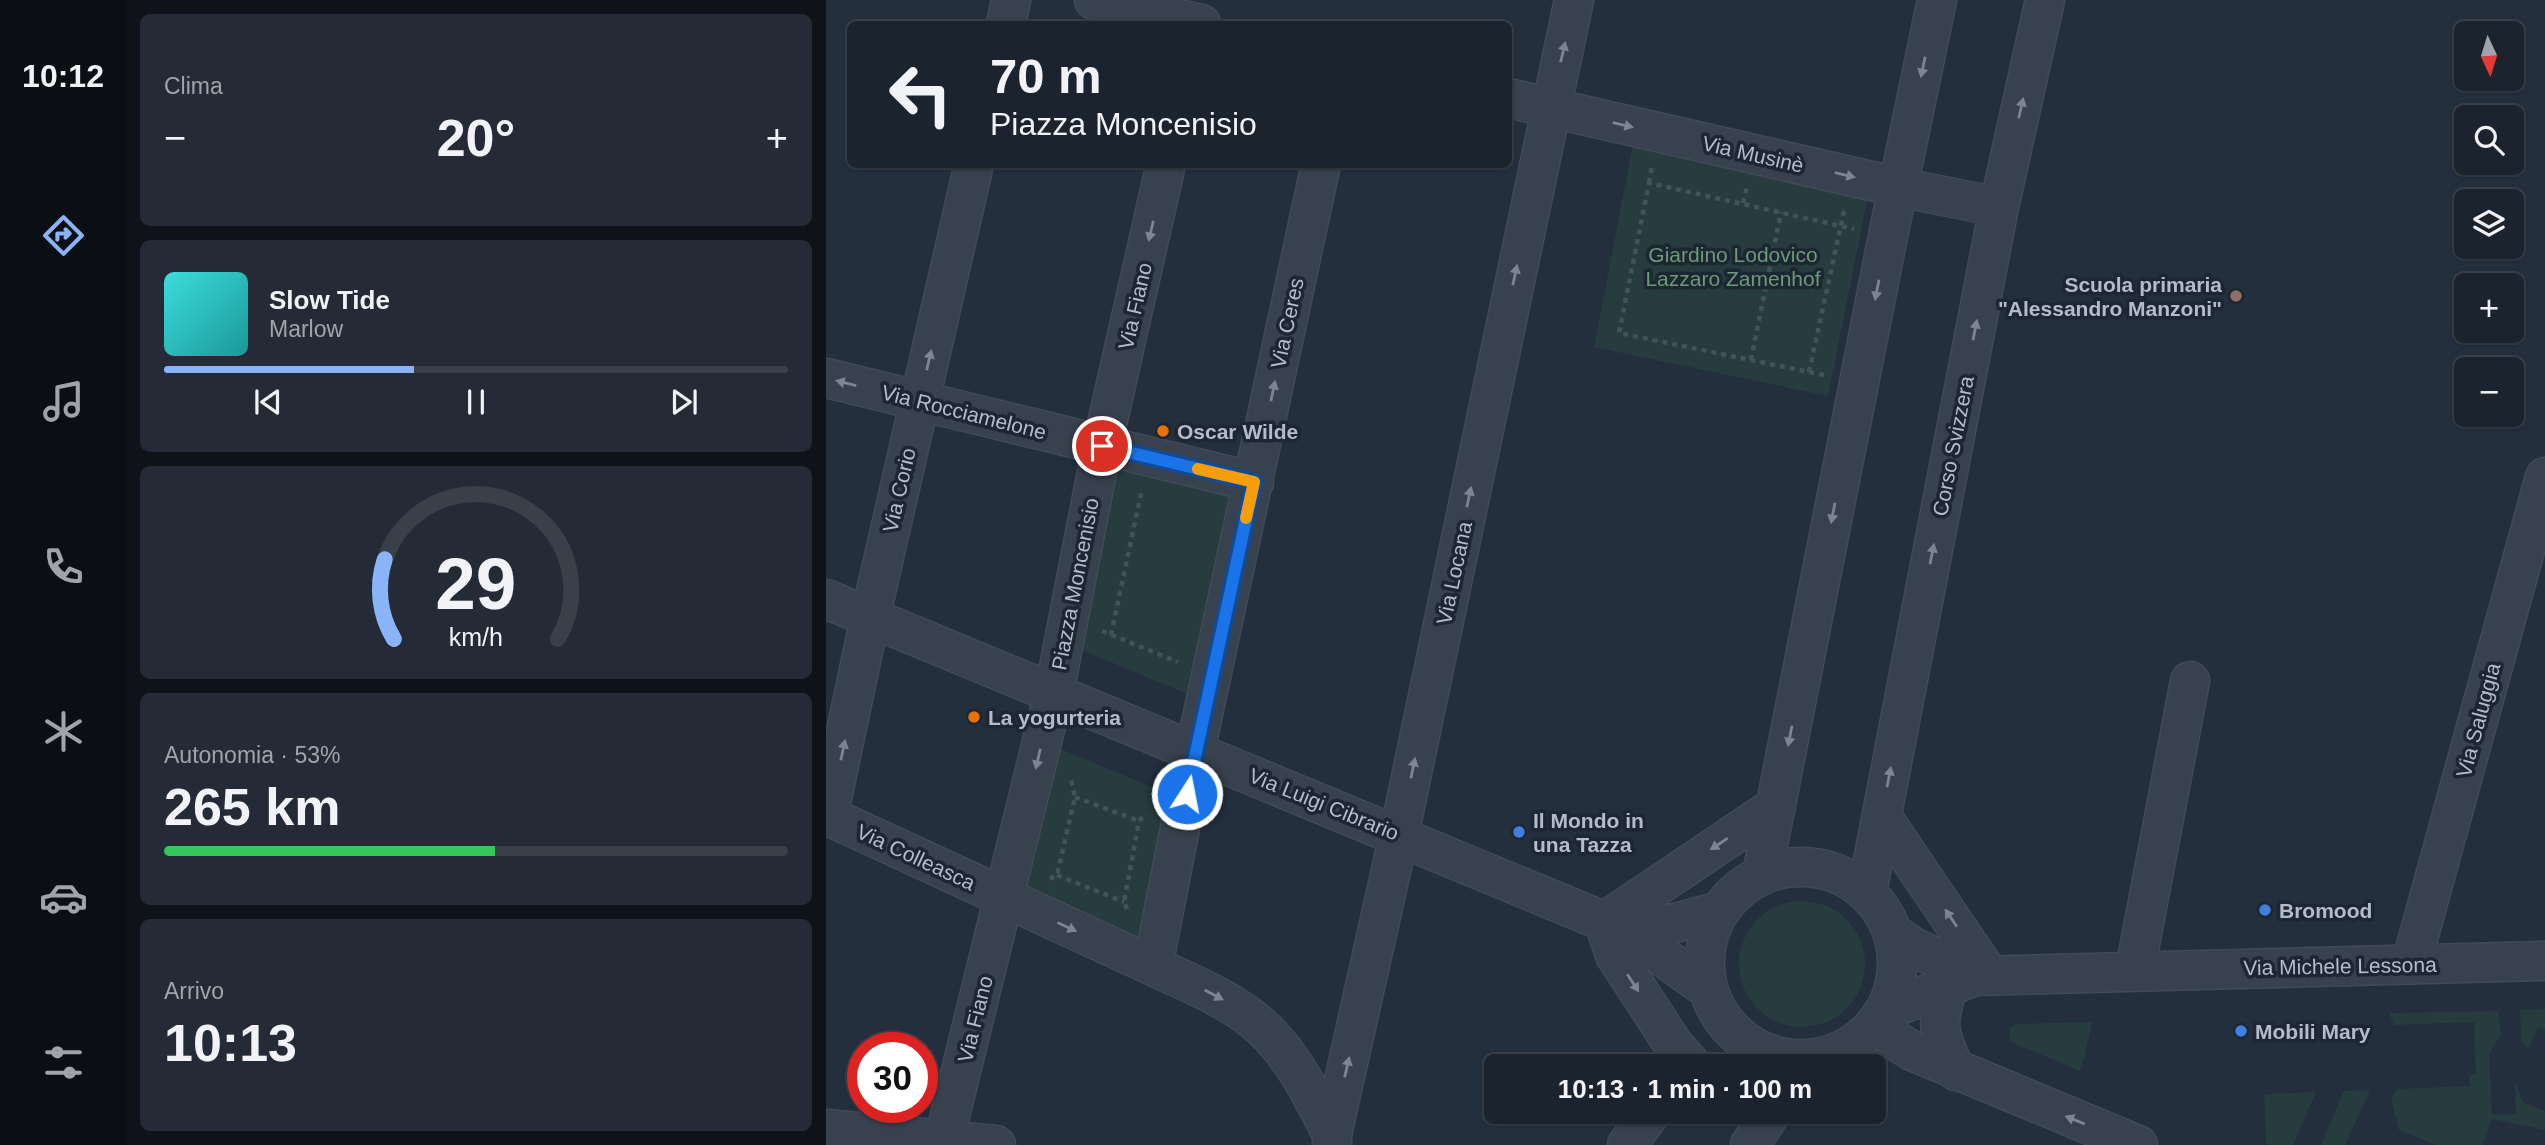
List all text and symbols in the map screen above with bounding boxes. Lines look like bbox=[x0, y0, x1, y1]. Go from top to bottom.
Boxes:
north arrow bbox=[2454, 21, 2524, 91]
map controls bbox=[2454, 21, 2524, 427]
one-way arrow bbox=[1557, 41, 1568, 63]
icon: left bbox=[875, 49, 966, 140]
text: 70 m bbox=[990, 49, 1102, 103]
one-way arrow bbox=[1917, 56, 1928, 78]
text: 10:12 bbox=[22, 58, 104, 94]
text: Clima bbox=[164, 73, 223, 99]
one-way arrow bbox=[2016, 97, 2027, 119]
button: search bbox=[2454, 105, 2524, 175]
text: Piazza Moncenisio bbox=[990, 106, 1257, 142]
text: 20° bbox=[437, 109, 515, 167]
text: − bbox=[164, 117, 186, 159]
text: + bbox=[766, 117, 788, 159]
one-way arrow bbox=[1612, 119, 1634, 130]
street label: Via Musinè bbox=[1700, 131, 1806, 177]
one-way arrow bbox=[1834, 170, 1856, 181]
button: layers bbox=[2454, 189, 2524, 259]
icon: directions bbox=[39, 211, 88, 260]
one-way arrow bbox=[1146, 220, 1157, 242]
park label: Giardino Lodovico Lazzaro Zamenhof bbox=[1645, 243, 1821, 290]
street label: Via Fiano bbox=[1114, 260, 1156, 352]
one-way arrow bbox=[1510, 264, 1521, 286]
place label: Scuola primaria "Alessandro Manzoni" bbox=[1998, 273, 2222, 320]
button: + bbox=[2454, 273, 2524, 343]
street label: Via Ceres bbox=[1266, 276, 1308, 370]
one-way arrow bbox=[1872, 279, 1883, 301]
text: Slow Tide bbox=[269, 285, 390, 315]
marker: Scuola primaria "Alessandro Manzoni" bbox=[2228, 288, 2244, 304]
text: Marlow bbox=[269, 316, 343, 342]
one-way arrow bbox=[1970, 319, 1981, 341]
one-way arrow bbox=[924, 349, 935, 371]
button: − bbox=[2454, 357, 2524, 427]
street label: Corso Svizzera bbox=[1928, 374, 1978, 518]
icon: music bbox=[39, 377, 88, 426]
one-way arrow bbox=[835, 377, 857, 388]
street label: Via Rocciamelone bbox=[879, 380, 1049, 444]
one-way arrow bbox=[1268, 380, 1279, 402]
icon: previous bbox=[249, 383, 287, 421]
icon: pause bbox=[457, 383, 495, 421]
icon: next bbox=[665, 383, 703, 421]
pin bbox=[1072, 416, 1132, 476]
place label: Oscar Wilde bbox=[1177, 420, 1298, 443]
marker: Oscar Wilde bbox=[1155, 423, 1171, 439]
icon: arrive bbox=[1083, 427, 1121, 465]
street label: Via Corio bbox=[878, 446, 920, 534]
one-way arrow bbox=[1464, 486, 1475, 508]
street label: Piazza Moncenisio bbox=[1047, 496, 1103, 672]
one-way arrow bbox=[1828, 502, 1839, 524]
street label: Via Locana bbox=[1432, 519, 1476, 627]
icon: phone bbox=[39, 542, 88, 591]
text: 29 bbox=[436, 543, 516, 624]
one-way arrow bbox=[1927, 543, 1938, 565]
text: km/h bbox=[449, 622, 503, 650]
street label: Via Saluggia bbox=[2452, 660, 2504, 780]
place label: La yogurteria bbox=[988, 706, 1121, 729]
icon: climate bbox=[39, 707, 88, 756]
marker: La yogurteria bbox=[966, 709, 982, 725]
one-way arrow bbox=[1784, 725, 1795, 747]
one-way arrow bbox=[837, 739, 848, 761]
text: Autonomia · 53% bbox=[164, 742, 340, 768]
one-way arrow bbox=[1032, 748, 1043, 770]
position arrow bbox=[1150, 757, 1224, 831]
one-way arrow bbox=[1407, 757, 1418, 779]
street label: Via Luigi Cibrario bbox=[1246, 763, 1402, 845]
one-way arrow bbox=[1884, 766, 1895, 788]
text: 265 km bbox=[164, 778, 340, 836]
place label: Il Mondo in una Tazza bbox=[1533, 809, 1644, 856]
street label: Via Colleasca bbox=[853, 820, 979, 895]
marker: Il Mondo in una Tazza bbox=[1511, 824, 1527, 840]
one-way arrow bbox=[1710, 837, 1728, 851]
icon: car bbox=[39, 873, 88, 922]
place label: Bromood bbox=[2279, 899, 2372, 922]
marker: Bromood bbox=[2257, 902, 2273, 918]
one-way arrow bbox=[1944, 909, 1958, 927]
one-way arrow bbox=[1057, 921, 1077, 932]
street label: Via Michele Lessona bbox=[2243, 953, 2437, 979]
street label: Via Fiano bbox=[953, 973, 997, 1065]
one-way arrow bbox=[1626, 973, 1639, 993]
text: Arrivo bbox=[164, 978, 224, 1004]
one-way arrow bbox=[1204, 989, 1224, 1001]
text: 10:13 bbox=[164, 1014, 297, 1072]
place label: Mobili Mary bbox=[2255, 1020, 2371, 1043]
marker: Mobili Mary bbox=[2233, 1023, 2249, 1039]
speed limit sign: 30 bbox=[847, 1032, 938, 1123]
icon: filters bbox=[39, 1038, 88, 1087]
one-way arrow bbox=[1342, 1056, 1353, 1078]
text: 10:13 · 1 min · 100 m bbox=[1558, 1074, 1812, 1104]
one-way arrow bbox=[2064, 1114, 2085, 1125]

